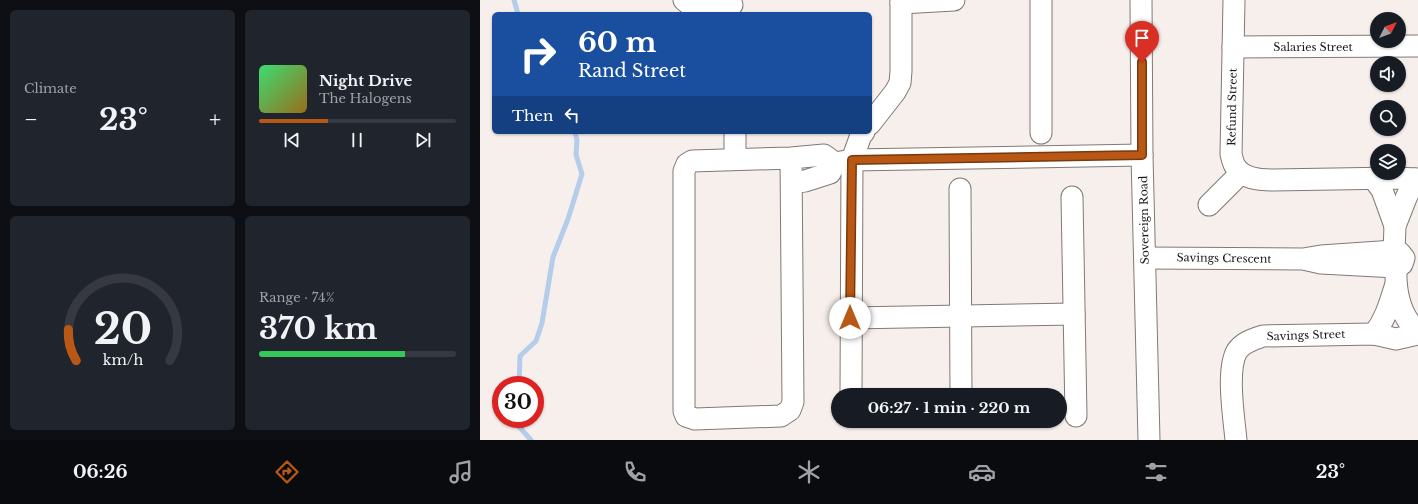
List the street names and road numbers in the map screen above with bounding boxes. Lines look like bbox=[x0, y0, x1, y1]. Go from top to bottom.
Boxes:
street label: Salaries Street bbox=[1273, 40, 1354, 54]
street label: Refund Street bbox=[1224, 67, 1240, 146]
street label: Sovereign Road bbox=[1136, 175, 1152, 264]
street label: Savings Crescent bbox=[1176, 250, 1272, 266]
street label: Savings Street bbox=[1266, 327, 1346, 343]

